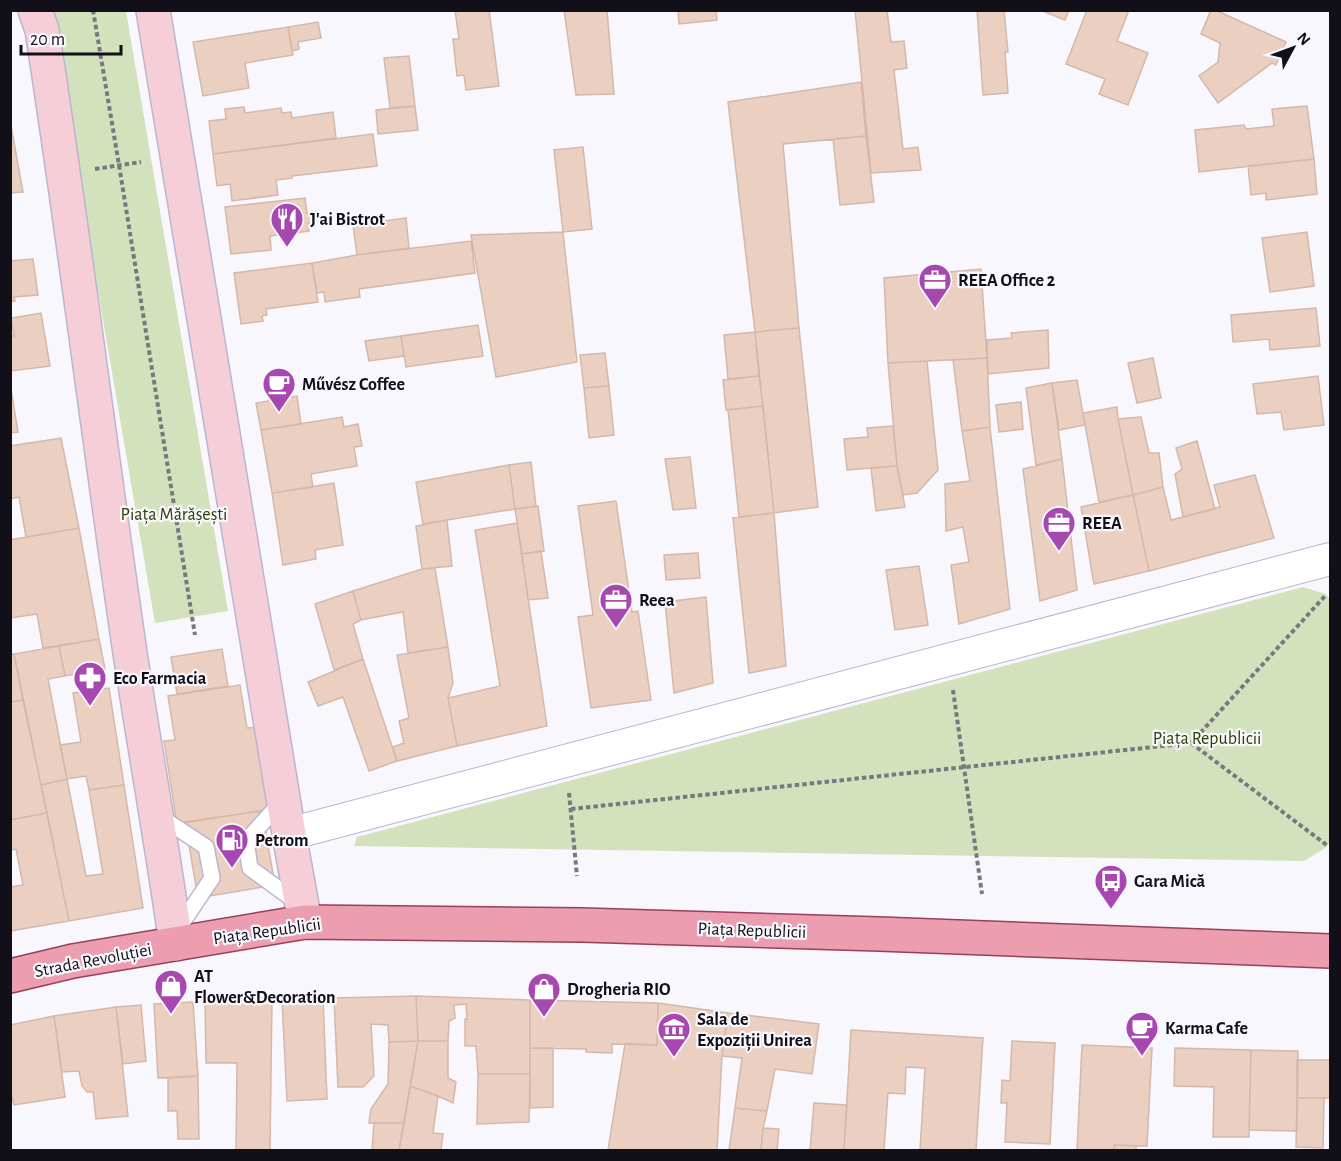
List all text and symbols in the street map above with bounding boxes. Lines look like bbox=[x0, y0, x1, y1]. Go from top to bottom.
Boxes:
scale bar bbox=[21, 18, 122, 56]
north arrow bbox=[1263, 18, 1323, 78]
text: N bbox=[1294, 29, 1313, 48]
text: 20 m bbox=[30, 31, 65, 49]
restaurant icon: J'ai Bistrot bbox=[269, 201, 305, 248]
place label: J'ai Bistrot bbox=[310, 211, 385, 229]
office icon: REEA Office 2 bbox=[917, 262, 953, 309]
place label: REEA Office 2 bbox=[958, 272, 1056, 290]
cafe icon: Művész Coffee bbox=[261, 366, 297, 413]
place label: Művész Coffee bbox=[302, 376, 405, 394]
office icon: REEA bbox=[1041, 505, 1077, 552]
park label: Piața Mărășești bbox=[121, 506, 227, 525]
place label: REEA bbox=[1082, 515, 1122, 533]
office icon: Reea bbox=[598, 582, 634, 629]
place label: Reea bbox=[639, 592, 675, 610]
pharmacy icon: Eco Farmacia bbox=[72, 660, 108, 707]
place label: Eco Farmacia bbox=[113, 670, 207, 688]
park label: Piața Republicii bbox=[1153, 730, 1261, 749]
fuel station icon: Petrom bbox=[214, 822, 250, 869]
place label: Petrom bbox=[255, 832, 309, 850]
bus stop icon: Gara Mică bbox=[1093, 863, 1129, 910]
place label: Gara Mică bbox=[1134, 873, 1205, 891]
street label: Piața Republicii bbox=[212, 916, 322, 949]
street label: Piața Republicii bbox=[697, 920, 807, 943]
street label: Strada Revoluției bbox=[33, 941, 154, 982]
shop icon: AT Flower&Decoration bbox=[153, 968, 189, 1015]
place label: AT Flower&Decoration bbox=[194, 968, 335, 1007]
shop icon: Drogheria RIO bbox=[526, 971, 562, 1018]
place label: Drogheria RIO bbox=[567, 981, 671, 999]
cafe icon: Karma Cafe bbox=[1124, 1010, 1160, 1057]
museum icon: Sala de Expoziții Unirea bbox=[656, 1011, 692, 1058]
place label: Sala de Expoziții Unirea bbox=[697, 1011, 812, 1052]
place label: Karma Cafe bbox=[1165, 1020, 1248, 1038]

